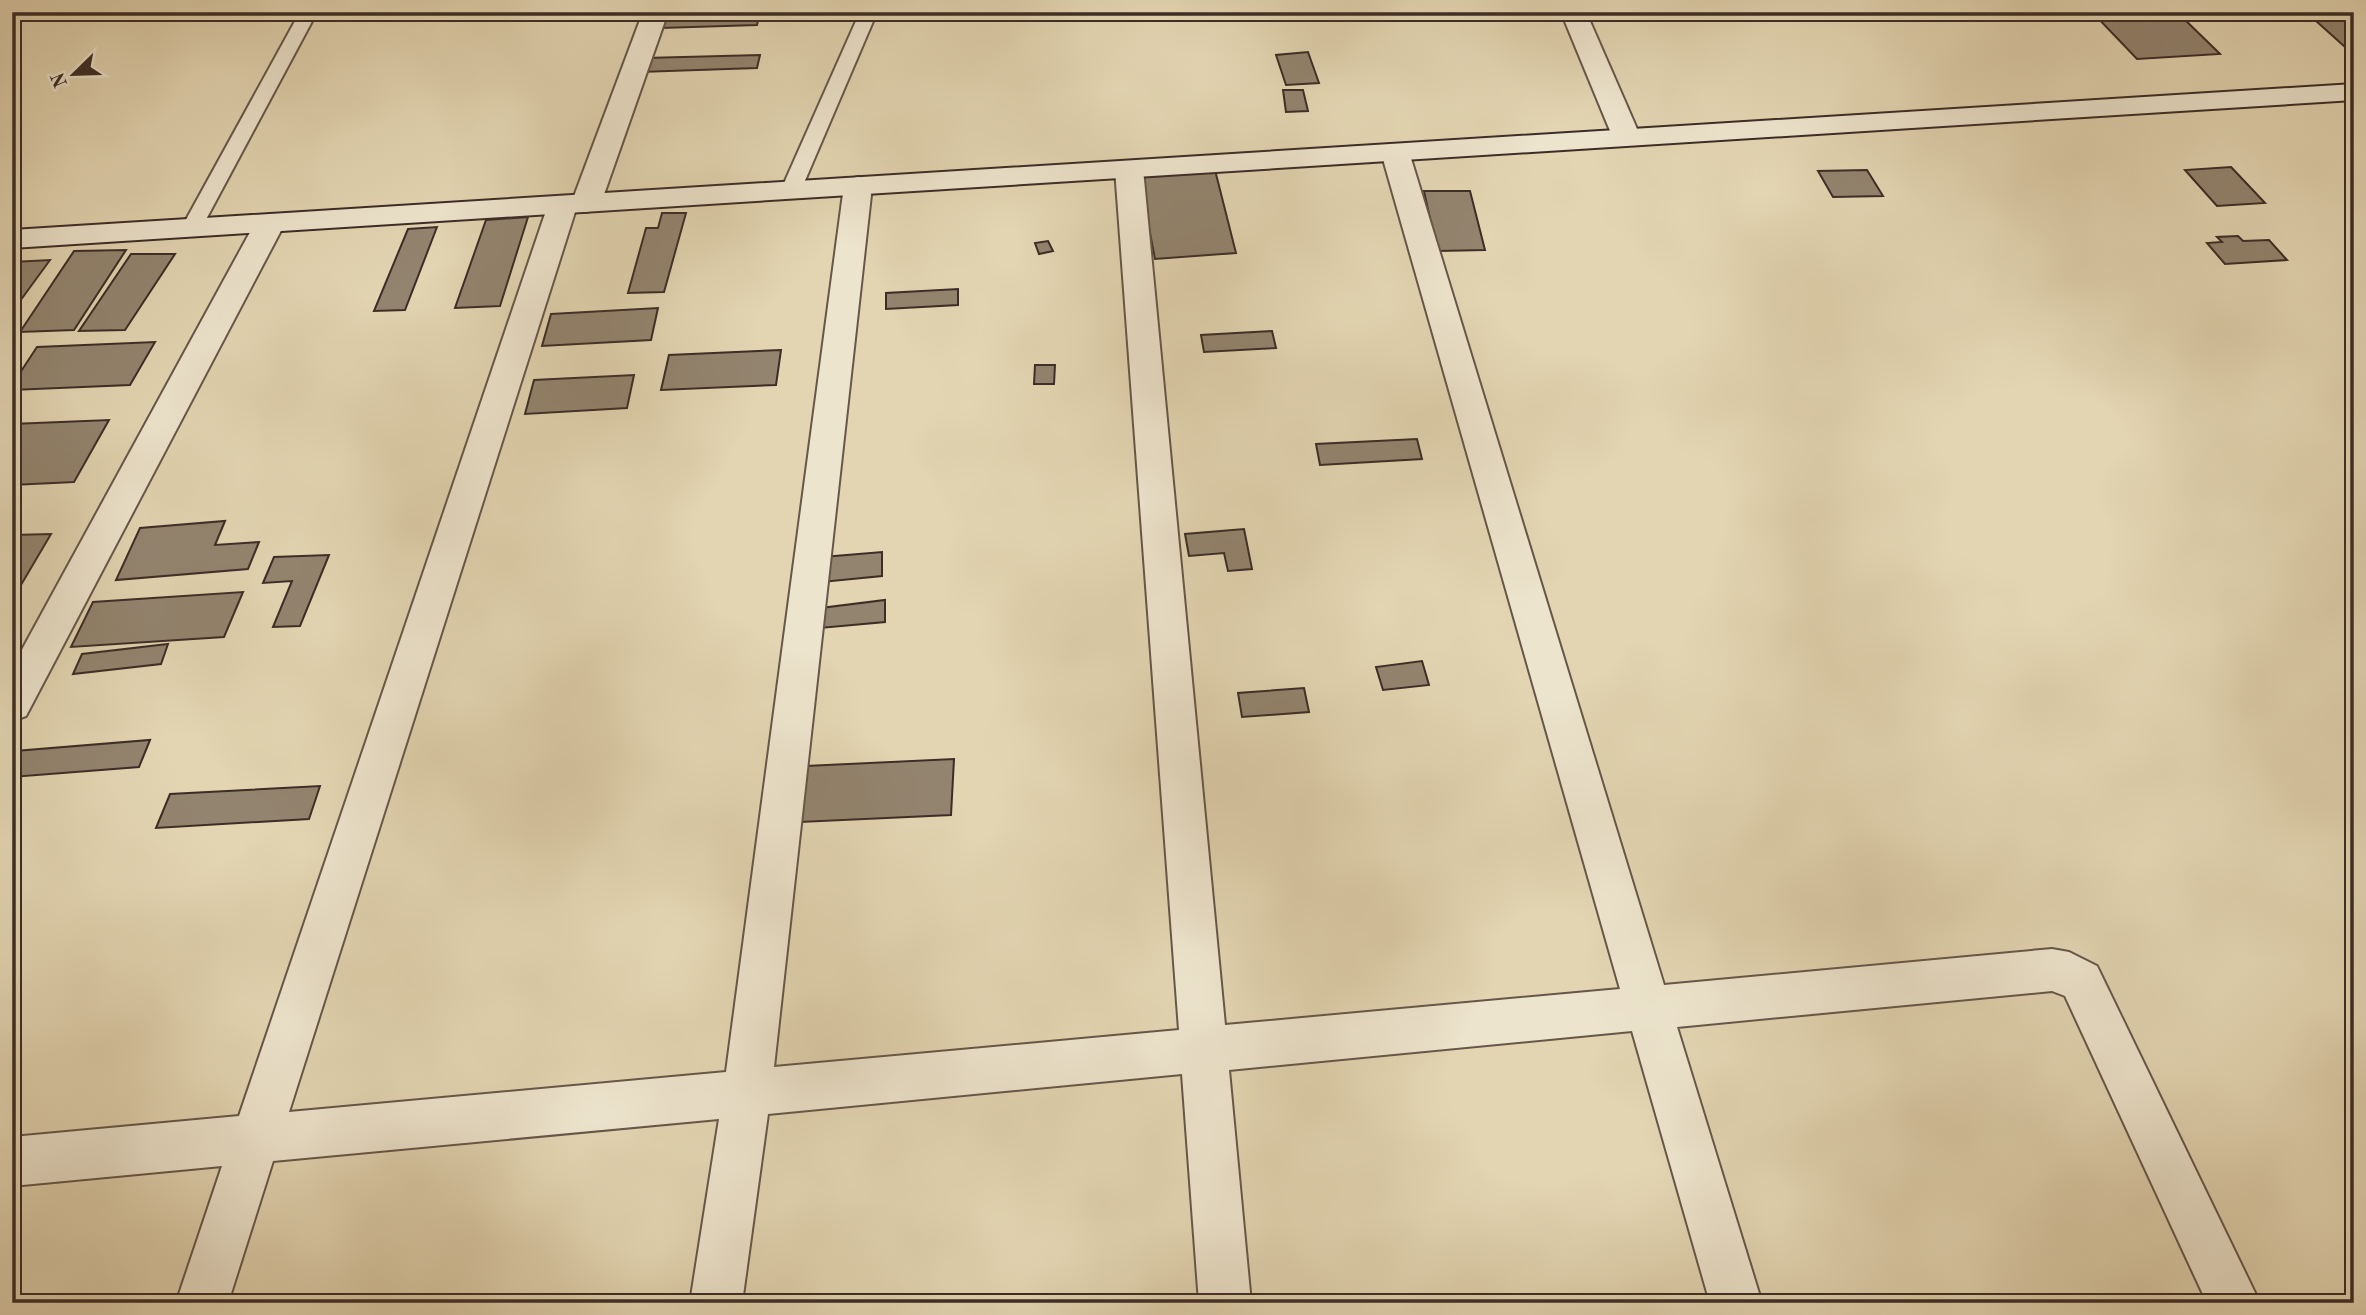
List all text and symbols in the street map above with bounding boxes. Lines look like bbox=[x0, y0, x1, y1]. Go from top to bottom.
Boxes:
north arrow bbox=[38, 38, 108, 108]
text: N bbox=[49, 69, 72, 90]

